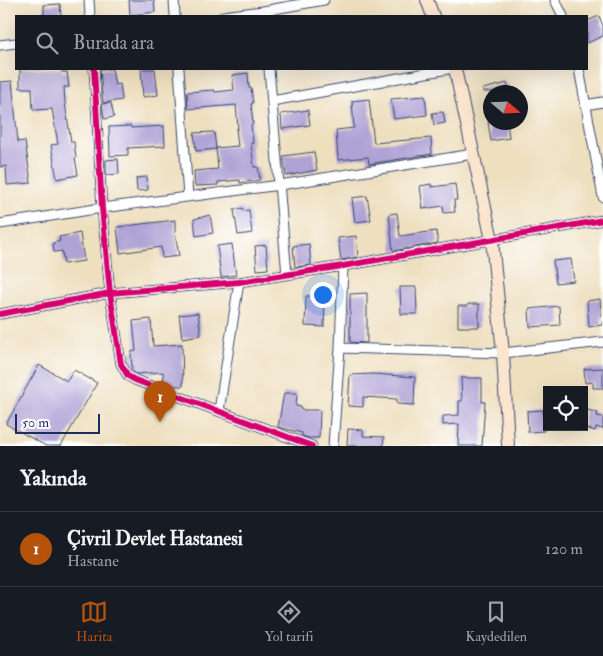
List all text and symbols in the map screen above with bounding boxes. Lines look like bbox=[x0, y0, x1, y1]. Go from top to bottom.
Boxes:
search box bbox=[15, 15, 588, 70]
icon: search bbox=[33, 29, 61, 57]
text: Burada ara bbox=[73, 31, 154, 55]
north arrow bbox=[483, 85, 528, 130]
your location bbox=[310, 282, 336, 308]
pin: 1 bbox=[144, 381, 176, 422]
map controls bbox=[543, 386, 588, 431]
button: locate bbox=[543, 386, 588, 431]
scale bar bbox=[15, 411, 100, 434]
text: 50 m bbox=[22, 414, 49, 431]
text: Yakında bbox=[20, 465, 87, 492]
text: Çivril Devlet Hastanesi bbox=[67, 527, 243, 551]
text: 1 bbox=[33, 539, 39, 559]
text: 120 m bbox=[545, 539, 583, 559]
text: Hastane bbox=[67, 551, 119, 571]
tab: Harita bbox=[76, 598, 113, 645]
tab: Yol tarifi bbox=[265, 598, 314, 645]
tab: Kaydedilen bbox=[466, 598, 527, 645]

